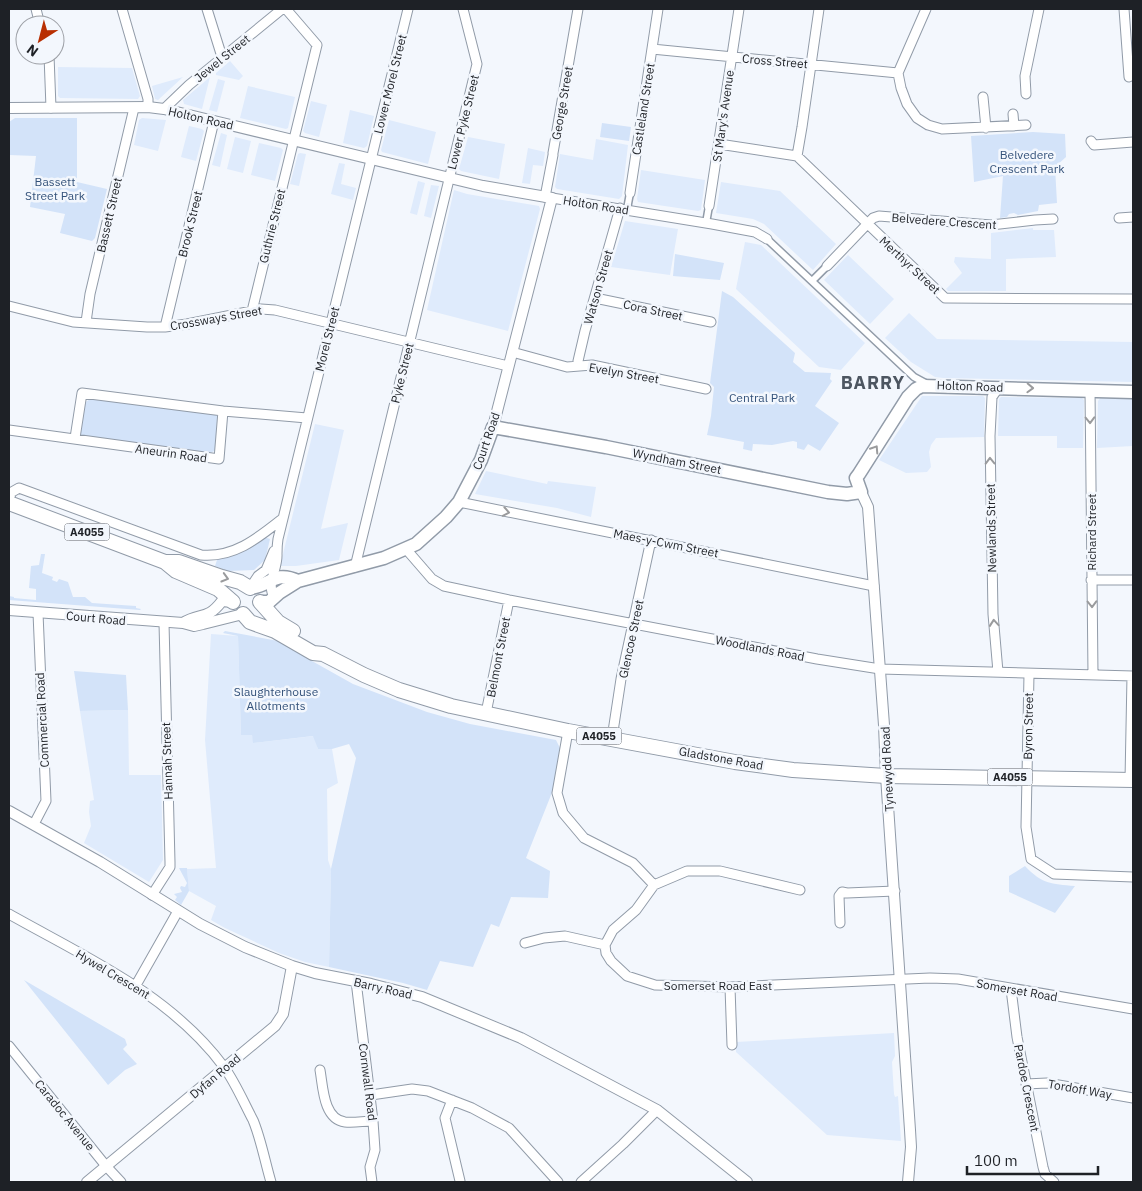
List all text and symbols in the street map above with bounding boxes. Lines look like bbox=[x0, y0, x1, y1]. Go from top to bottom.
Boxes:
north arrow bbox=[15, 15, 65, 65]
street label: Jewel Street bbox=[191, 31, 253, 85]
street label: Lower Morel Street bbox=[370, 33, 410, 135]
text: N bbox=[23, 40, 42, 61]
street label: Cross Street bbox=[742, 51, 808, 71]
street label: Castleland Street bbox=[628, 62, 658, 156]
street label: George Street bbox=[548, 65, 576, 141]
street label: St Mary's Avenue bbox=[709, 69, 737, 163]
street label: Lower Pyke Street bbox=[444, 73, 482, 171]
street label: Holton Road bbox=[167, 103, 235, 133]
park label: Belvedere Crescent Park bbox=[990, 147, 1065, 176]
park label: Bassett Street Park bbox=[25, 174, 86, 203]
street label: Bassett Street bbox=[93, 176, 125, 254]
street label: Guthrie Street bbox=[256, 187, 288, 265]
street label: Brook Street bbox=[175, 189, 205, 259]
street label: Holton Road bbox=[562, 192, 630, 218]
street label: Belvedere Crescent bbox=[891, 210, 997, 232]
street label: Merthyr Street bbox=[876, 233, 944, 297]
street label: Watson Street bbox=[580, 248, 616, 326]
street label: Cora Street bbox=[622, 296, 684, 324]
street label: Crossways Street bbox=[169, 303, 263, 333]
street label: Morel Street bbox=[312, 305, 342, 373]
street label: Pyke Street bbox=[387, 341, 417, 405]
street label: Evelyn Street bbox=[588, 359, 660, 387]
district label: BARRY bbox=[841, 371, 905, 394]
street label: Holton Road bbox=[936, 377, 1004, 395]
one-way arrow bbox=[1027, 383, 1035, 394]
park label: Central Park bbox=[729, 390, 796, 405]
street label: Court Road bbox=[469, 410, 503, 472]
one-way arrow bbox=[1085, 416, 1096, 424]
street label: Aneurin Road bbox=[134, 441, 208, 465]
street label: Wyndham Street bbox=[631, 445, 723, 477]
one-way arrow bbox=[868, 446, 878, 455]
one-way arrow bbox=[985, 456, 996, 464]
street label: Newlands Street bbox=[983, 483, 999, 573]
street label: Richard Street bbox=[1084, 494, 1099, 570]
one-way arrow bbox=[502, 506, 511, 517]
road number: A4055 bbox=[64, 524, 110, 540]
street label: Maes-y-Cwm Street bbox=[612, 525, 720, 561]
one-way arrow bbox=[220, 572, 228, 582]
street label: Glencoe Street bbox=[615, 598, 647, 680]
one-way arrow bbox=[1087, 600, 1097, 608]
street label: Court Road bbox=[65, 608, 127, 628]
street label: Belmont Street bbox=[483, 615, 513, 699]
one-way arrow bbox=[989, 619, 1000, 627]
street label: Woodlands Road bbox=[714, 632, 806, 664]
street label: Commercial Road bbox=[32, 672, 52, 768]
park label: Slaughterhouse Allotments bbox=[234, 684, 319, 713]
street label: Byron Street bbox=[1020, 692, 1036, 760]
street label: Hannah Street bbox=[158, 722, 176, 800]
street label: Tynewydd Road bbox=[877, 726, 897, 812]
road number: A4055 bbox=[576, 728, 622, 744]
street label: Gladstone Road bbox=[678, 743, 764, 773]
road number: A4055 bbox=[988, 769, 1032, 786]
street label: Hywel Crescent bbox=[73, 946, 153, 1002]
street label: Barry Road bbox=[352, 974, 414, 1002]
street label: Somerset Road bbox=[975, 975, 1059, 1005]
street label: Somerset Road East bbox=[664, 978, 772, 993]
street label: Cornwall Road bbox=[356, 1043, 380, 1121]
street label: Pardoe Crescent bbox=[1011, 1043, 1043, 1133]
street label: Dyfan Road bbox=[187, 1050, 243, 1102]
street label: Caradoc Avenue bbox=[32, 1076, 99, 1154]
street label: Tordoff Way bbox=[1047, 1076, 1113, 1102]
scale bar bbox=[967, 1144, 1098, 1176]
text: 100 m bbox=[974, 1151, 1018, 1170]

